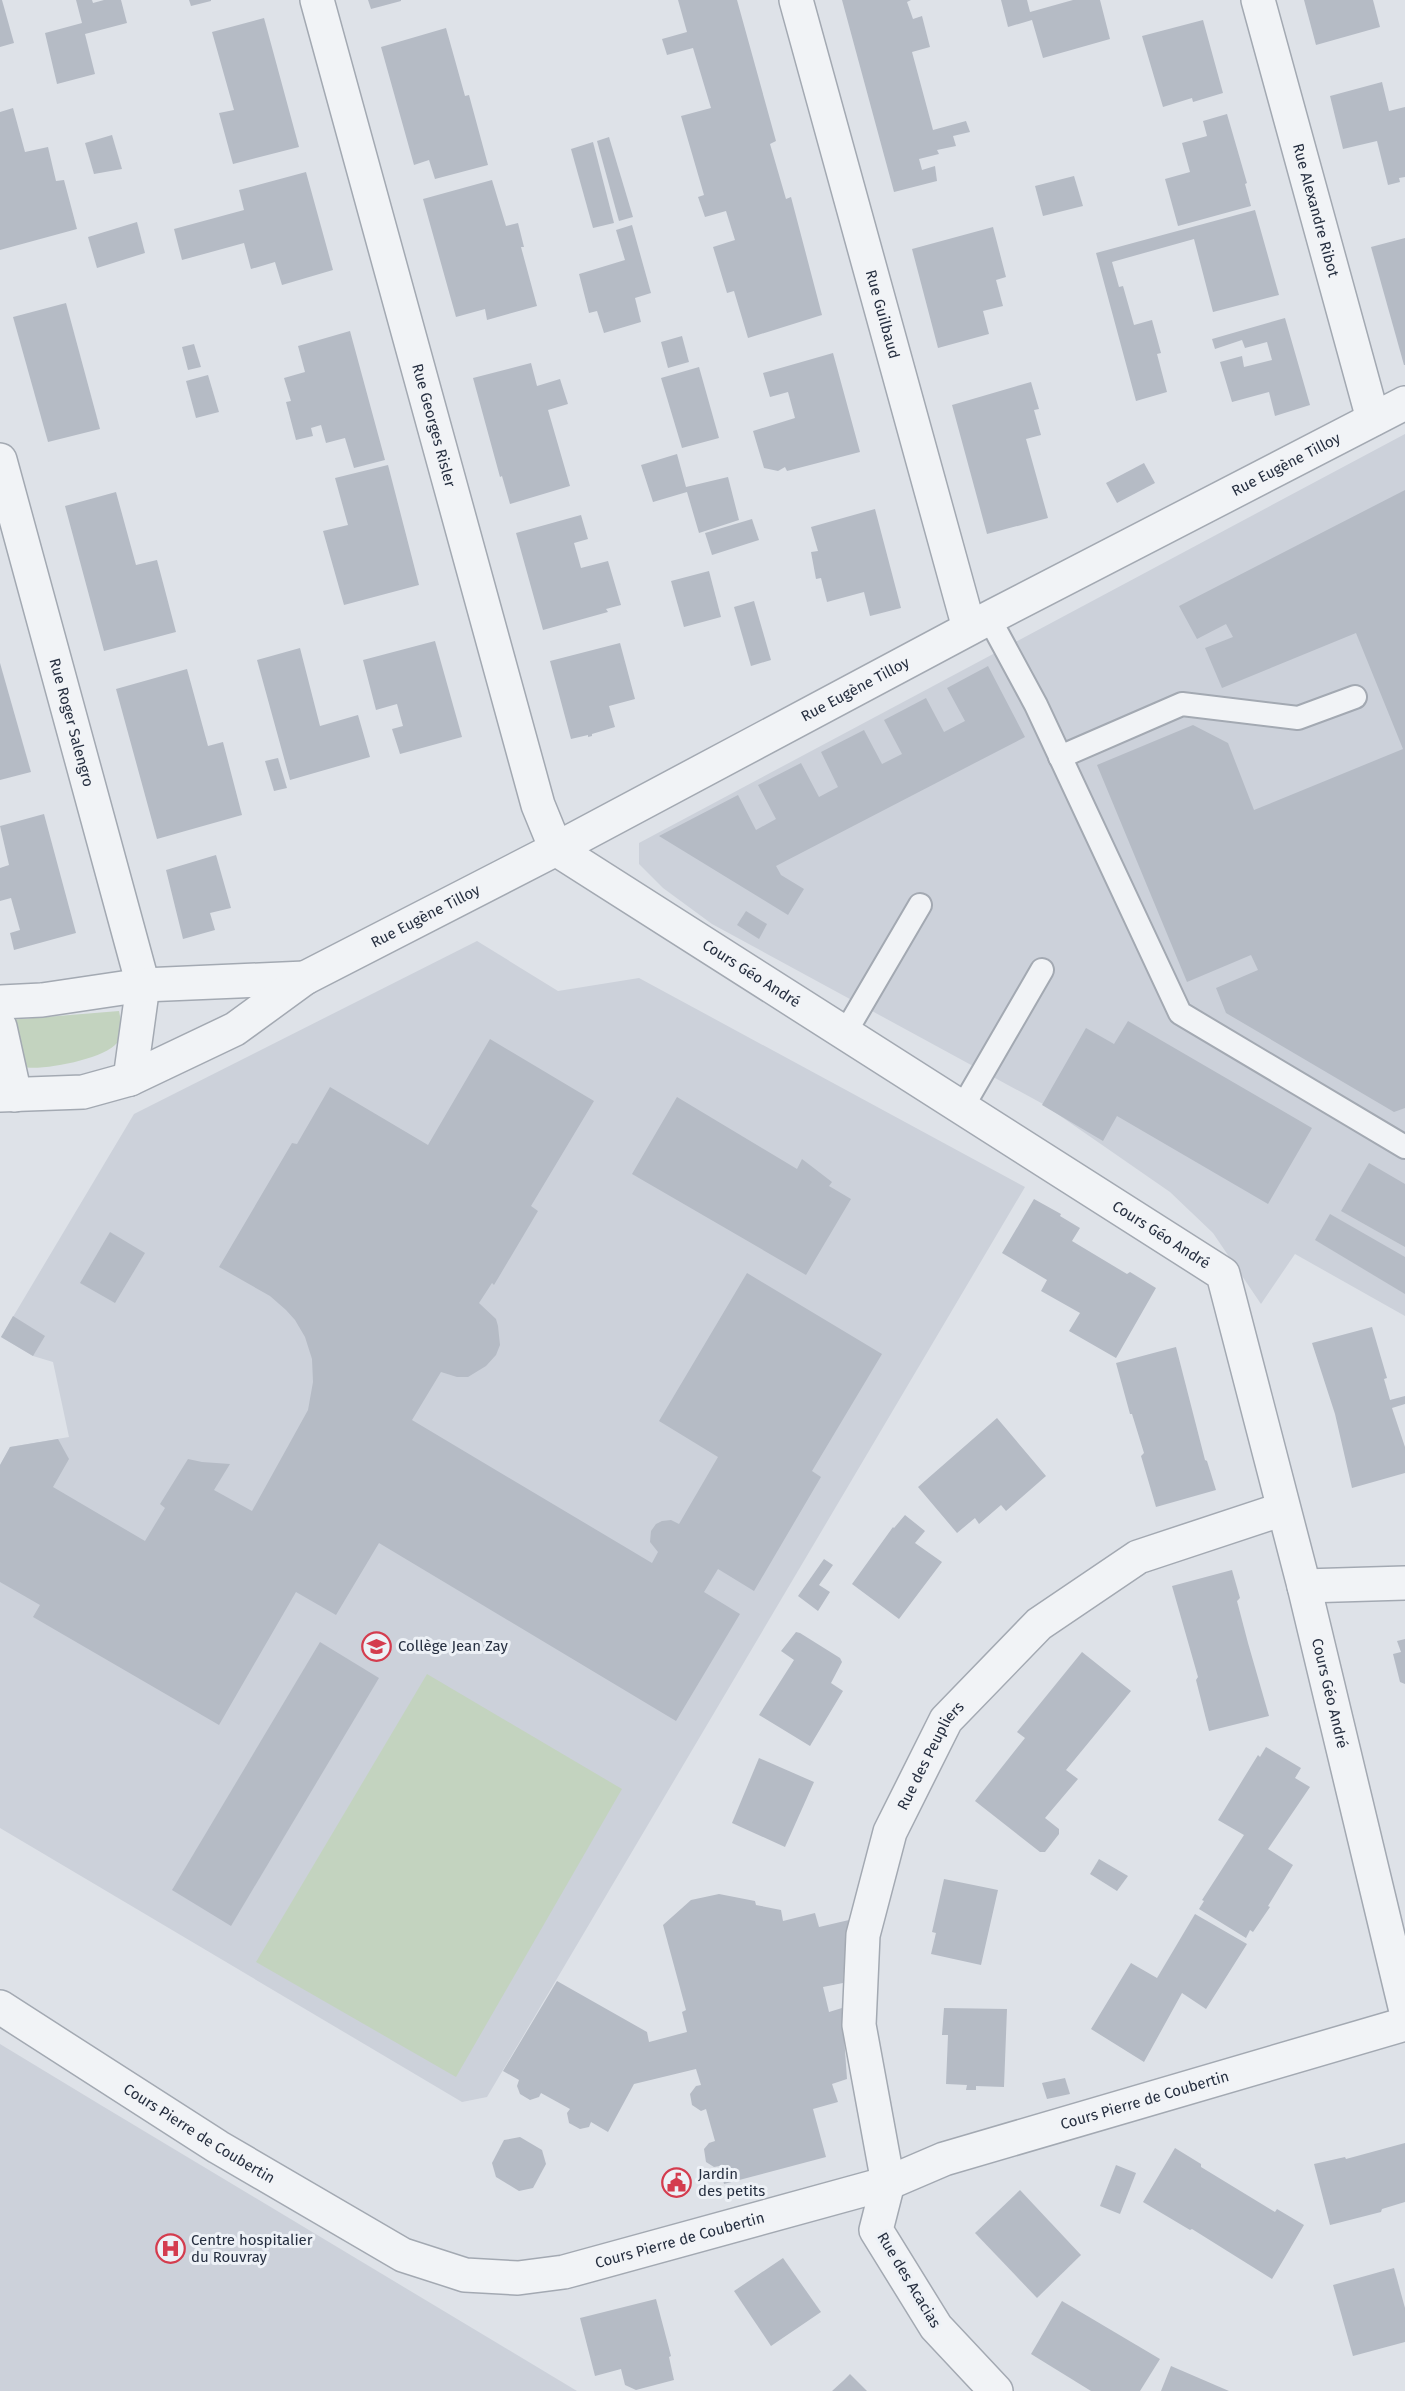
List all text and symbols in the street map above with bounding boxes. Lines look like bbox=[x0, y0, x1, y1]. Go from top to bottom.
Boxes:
street label: Rue Alexandre Ribot bbox=[1289, 141, 1343, 280]
street label: Rue Guilbaud bbox=[862, 268, 903, 361]
street label: Rue Georges Risler bbox=[408, 361, 459, 489]
street label: Rue Eugène Tilloy bbox=[1229, 429, 1344, 500]
street label: Rue Eugène Tilloy bbox=[798, 653, 913, 726]
street label: Rue Roger Salengro bbox=[45, 656, 98, 789]
street label: Rue Eugène Tilloy bbox=[368, 880, 483, 952]
street label: Cours Géo André bbox=[699, 936, 804, 1011]
street label: Cours Géo André bbox=[1109, 1197, 1214, 1272]
school or university icon: Collège Jean Zay bbox=[361, 1630, 393, 1662]
place label: Collège Jean Zay bbox=[398, 1637, 509, 1655]
street label: Cours Géo André bbox=[1308, 1637, 1352, 1750]
street label: Rue des Peupliers bbox=[893, 1698, 968, 1813]
street label: Cours Pierre de Coubertin bbox=[1058, 2067, 1231, 2133]
street label: Cours Pierre de Coubertin bbox=[120, 2080, 278, 2187]
place label: Jardin des petits bbox=[698, 2165, 765, 2200]
public building icon: Jardin des petits bbox=[661, 2167, 693, 2199]
street label: Cours Pierre de Coubertin bbox=[593, 2208, 766, 2272]
street label: Rue des Acacias bbox=[873, 2229, 945, 2331]
place label: Centre hospitalier du Rouvray bbox=[191, 2231, 313, 2266]
hospital icon: Centre hospitalier du Rouvray bbox=[154, 2233, 186, 2265]

